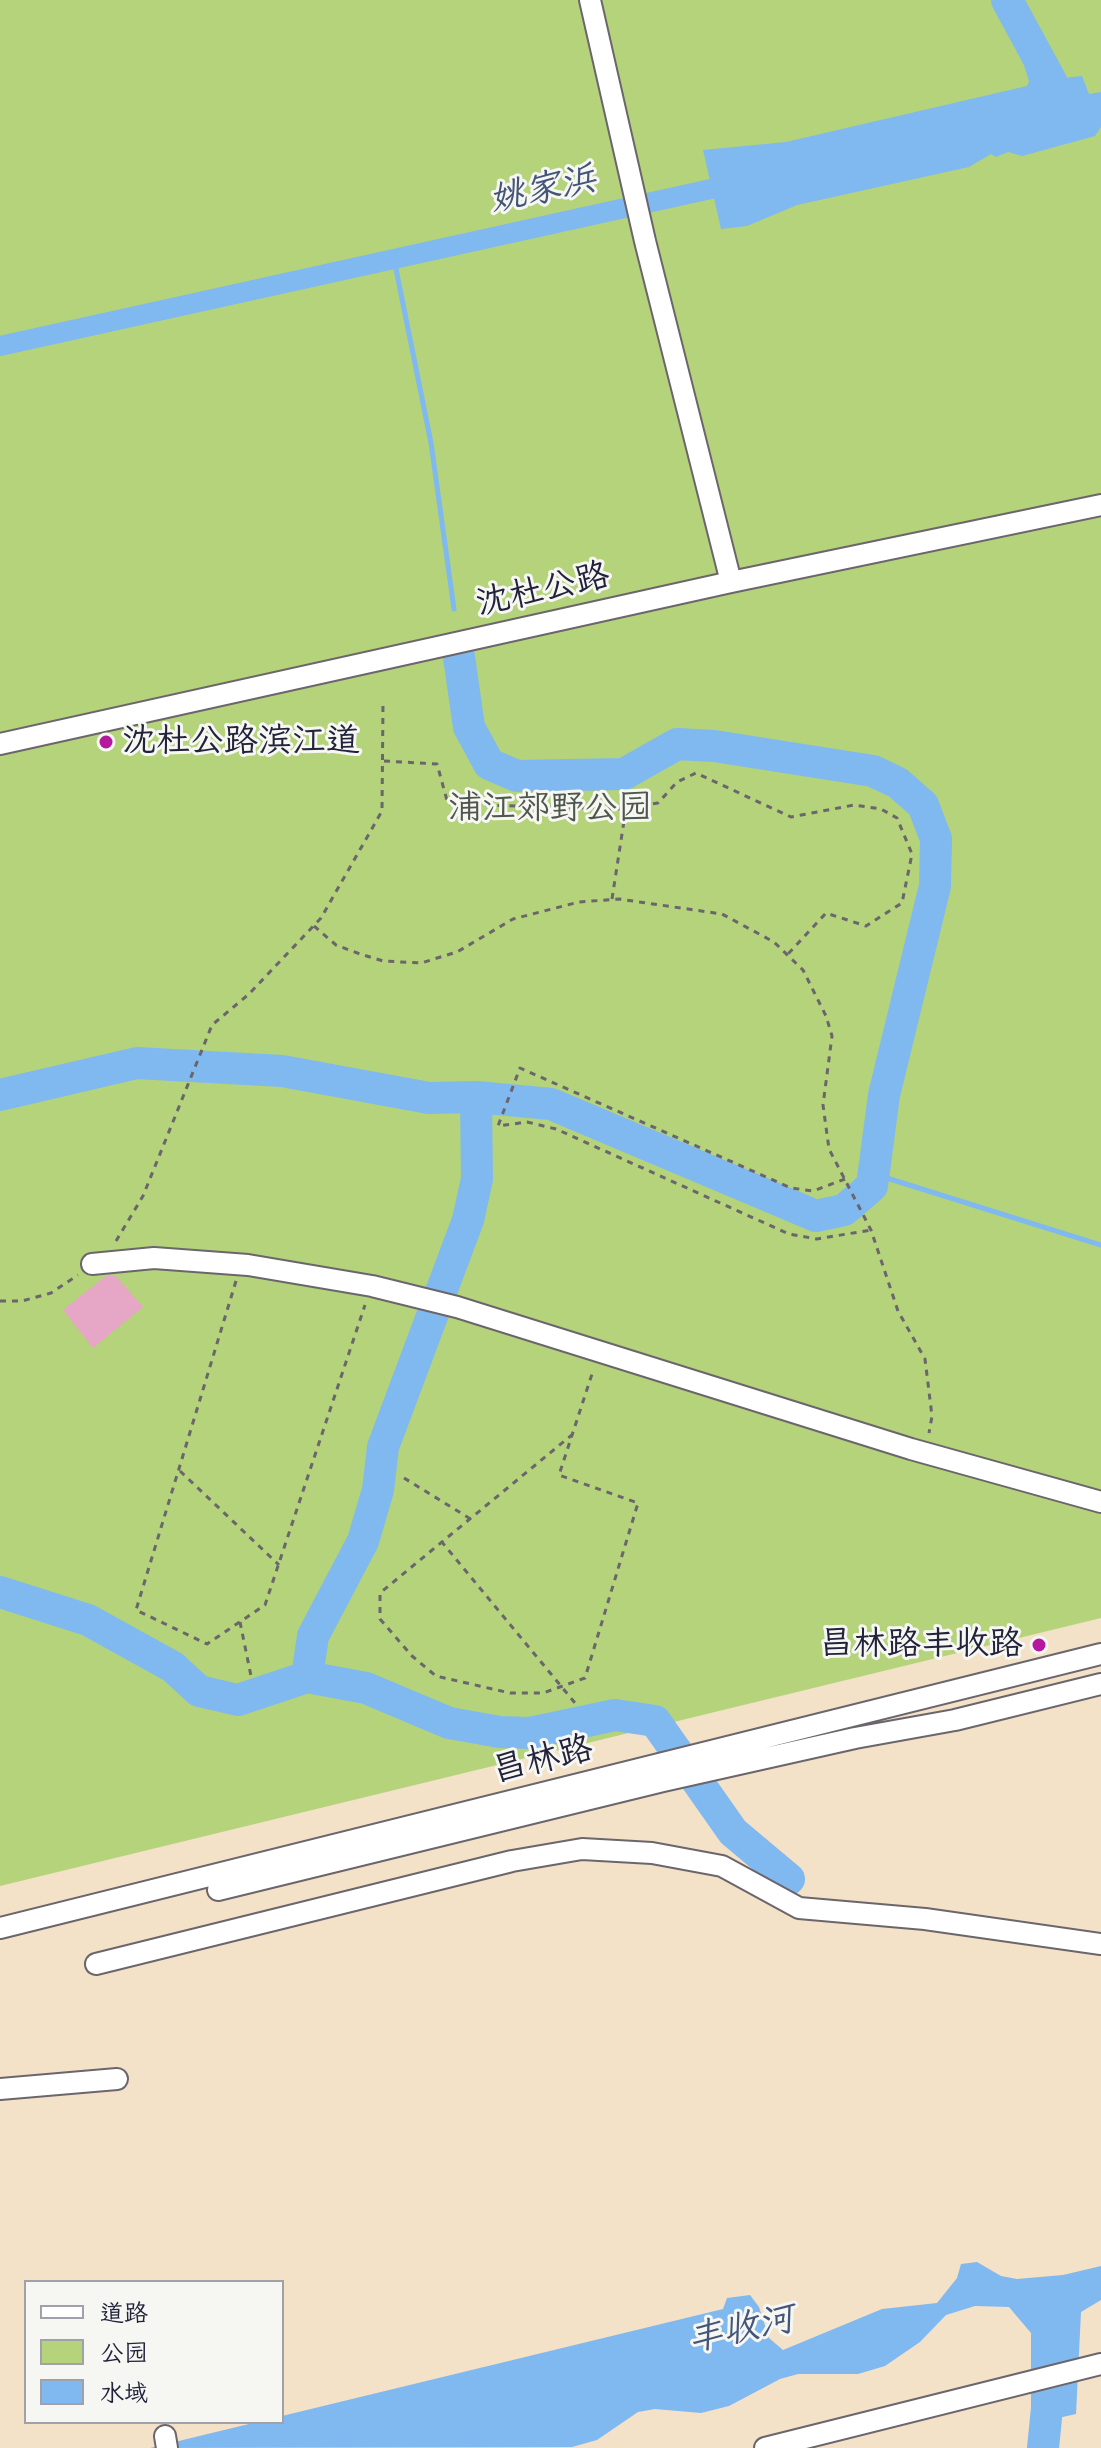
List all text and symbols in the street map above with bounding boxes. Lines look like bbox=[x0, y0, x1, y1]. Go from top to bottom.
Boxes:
water label: 姚家浜 bbox=[486, 159, 600, 223]
street label: 沈杜公路 bbox=[472, 556, 614, 626]
place label: 沈杜公路滨江道 bbox=[122, 722, 360, 762]
marker: 沈杜公路滨江道 bbox=[97, 733, 115, 751]
park label: 浦江郊野公园 bbox=[448, 789, 652, 829]
place label: 昌林路丰收路 bbox=[819, 1625, 1023, 1665]
marker: 昌林路丰收路 bbox=[1030, 1636, 1048, 1654]
street label: 昌林路 bbox=[489, 1729, 597, 1793]
legend bbox=[24, 2280, 284, 2424]
text: 道路 bbox=[100, 2298, 148, 2327]
water label: 丰收河 bbox=[684, 2299, 798, 2363]
text: 公园 bbox=[100, 2338, 148, 2367]
text: 水域 bbox=[100, 2378, 148, 2407]

